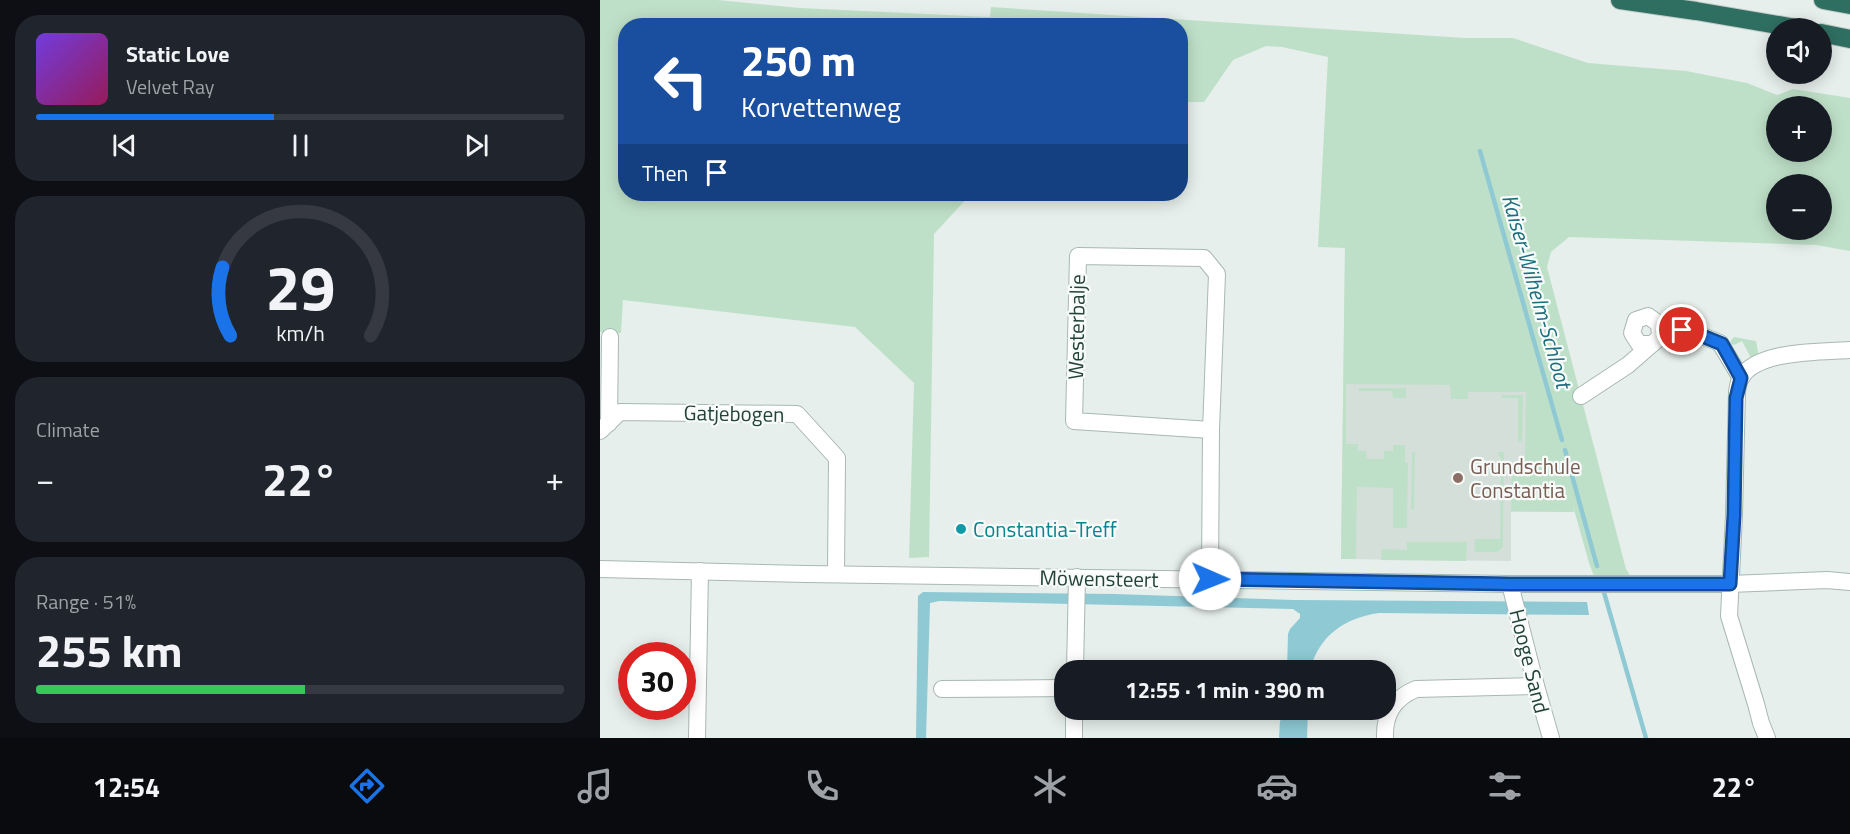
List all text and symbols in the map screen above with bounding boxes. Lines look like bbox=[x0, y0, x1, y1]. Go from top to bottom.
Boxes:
map controls bbox=[1766, 18, 1832, 240]
button: sound bbox=[1766, 18, 1832, 84]
text: 250 m bbox=[741, 28, 856, 92]
text: Static Love bbox=[126, 37, 229, 71]
icon: left bbox=[642, 42, 720, 120]
text: Velvet Ray bbox=[126, 71, 215, 102]
text: Korvettenweg bbox=[741, 86, 901, 127]
button: + bbox=[1766, 96, 1832, 162]
icon: previous bbox=[108, 129, 141, 162]
icon: pause bbox=[284, 129, 317, 162]
icon: next bbox=[460, 129, 493, 162]
text: Then bbox=[642, 156, 688, 190]
icon: arrive bbox=[700, 156, 733, 189]
button: − bbox=[1766, 174, 1832, 240]
water label: Kaiser-Wilhelm-Schloot bbox=[1493, 190, 1582, 395]
text: 29 bbox=[265, 239, 335, 334]
street label: Westerbalje bbox=[1059, 274, 1093, 380]
pin bbox=[1656, 304, 1707, 355]
icon: arrive bbox=[1665, 313, 1698, 346]
text: km/h bbox=[276, 317, 324, 349]
street label: Gatjebogen bbox=[683, 396, 785, 430]
text: Climate bbox=[36, 414, 100, 445]
text: 22° bbox=[262, 445, 338, 513]
place label: Grundschule Constantia bbox=[1470, 450, 1581, 506]
text: − bbox=[36, 454, 54, 504]
text: + bbox=[546, 454, 564, 504]
marker: Grundschule Constantia bbox=[1451, 471, 1465, 485]
place label: Constantia-Treff bbox=[973, 513, 1117, 545]
marker: Constantia-Treff bbox=[954, 522, 968, 536]
position arrow bbox=[1178, 547, 1242, 611]
street label: Möwensteert bbox=[1039, 561, 1160, 595]
text: Range · 51% bbox=[36, 586, 136, 617]
street label: Hooge Sand bbox=[1502, 605, 1558, 717]
text: 255 km bbox=[36, 616, 182, 684]
speed limit sign: 30 bbox=[618, 642, 696, 720]
text: 12:55 · 1 min · 390 m bbox=[1125, 673, 1325, 707]
icon: directions bbox=[346, 765, 388, 807]
icon: music bbox=[574, 765, 616, 807]
icon: phone bbox=[801, 765, 843, 807]
icon: climate bbox=[1029, 765, 1071, 807]
icon: car bbox=[1256, 765, 1298, 807]
icon: filters bbox=[1484, 765, 1526, 807]
text: 12:54 bbox=[93, 766, 160, 807]
text: 22° bbox=[1712, 766, 1757, 807]

